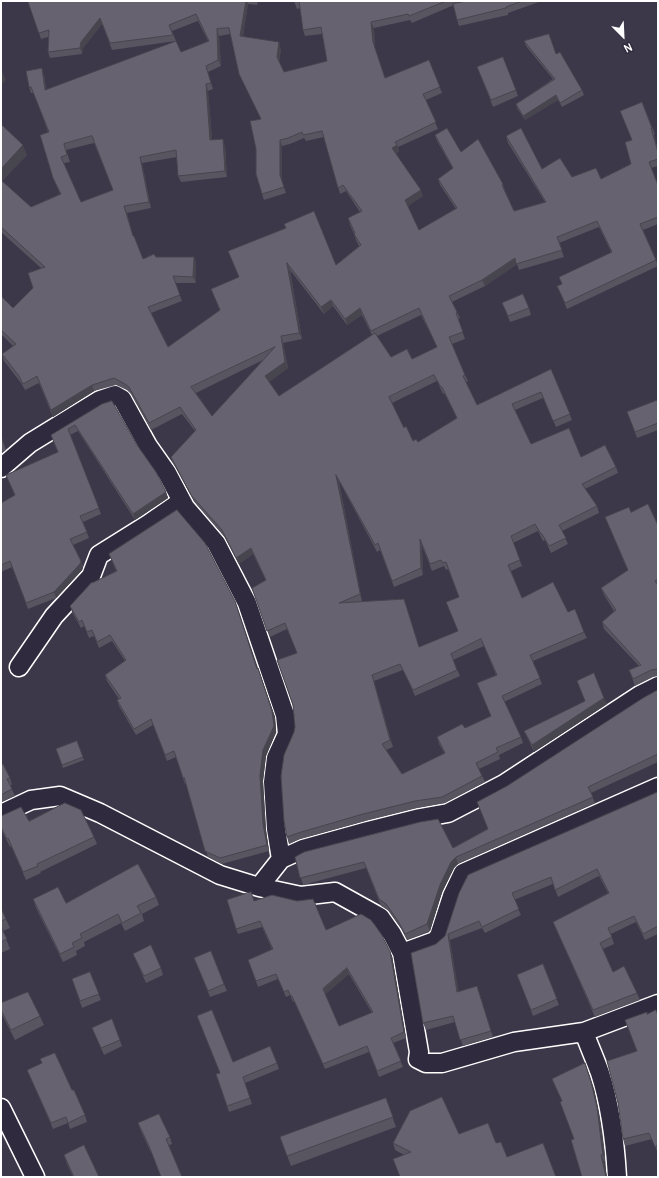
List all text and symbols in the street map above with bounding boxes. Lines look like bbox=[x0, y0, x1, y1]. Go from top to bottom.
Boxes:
north arrow bbox=[603, 16, 643, 56]
text: N bbox=[622, 40, 634, 55]

